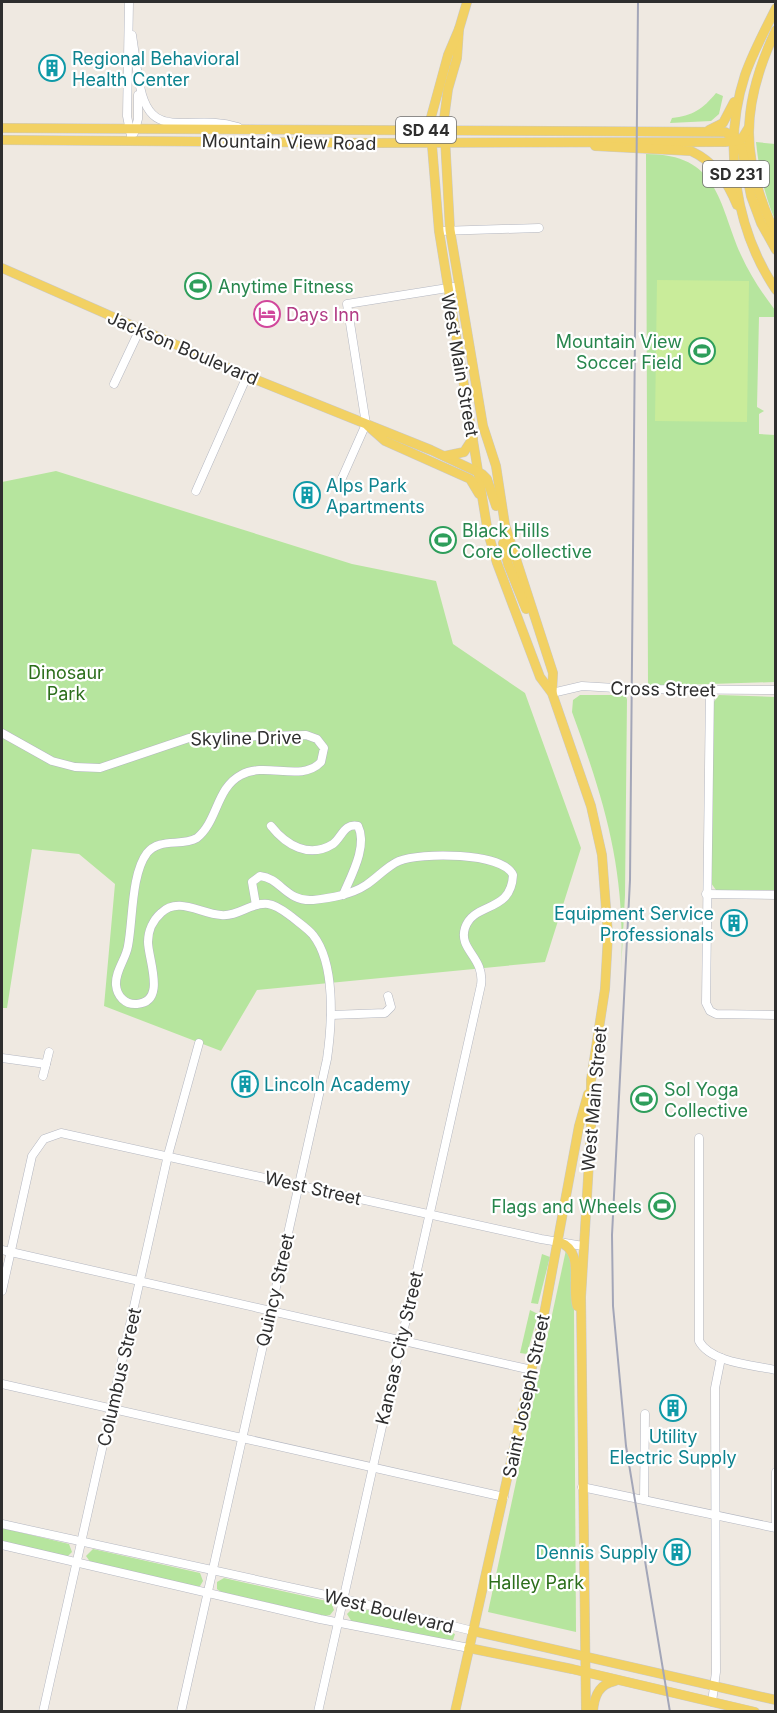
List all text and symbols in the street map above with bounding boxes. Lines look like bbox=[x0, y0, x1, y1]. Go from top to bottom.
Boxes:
place label: Regional Behavioral Health Center bbox=[72, 48, 239, 90]
building icon: Regional Behavioral Health Center bbox=[37, 53, 67, 83]
road number: SD 44 bbox=[396, 117, 456, 143]
street label: Mountain View Road bbox=[202, 130, 376, 154]
road number: SD 231 bbox=[703, 161, 769, 187]
sports icon: Anytime Fitness bbox=[183, 271, 213, 301]
place label: Anytime Fitness bbox=[218, 276, 354, 297]
street label: West Main Street bbox=[437, 292, 483, 438]
hotel icon: Days Inn bbox=[252, 299, 282, 329]
place label: Days Inn bbox=[286, 304, 360, 325]
street label: Jackson Boulevard bbox=[104, 307, 262, 389]
place label: Mountain View Soccer Field bbox=[556, 331, 682, 373]
sports icon: Mountain View Soccer Field bbox=[687, 336, 717, 366]
place label: Alps Park Apartments bbox=[326, 475, 425, 517]
building icon: Alps Park Apartments bbox=[292, 480, 322, 510]
place label: Black Hills Core Collective bbox=[462, 520, 592, 562]
sports icon: Black Hills Core Collective bbox=[428, 525, 458, 555]
park label: Dinosaur Park bbox=[28, 662, 104, 704]
street label: Cross Street bbox=[610, 678, 716, 700]
street label: Skyline Drive bbox=[190, 727, 302, 749]
place label: Equipment Service Professionals bbox=[554, 903, 714, 945]
building icon: Equipment Service Professionals bbox=[719, 908, 749, 938]
street label: West Main Street bbox=[577, 1026, 611, 1172]
building icon: Lincoln Academy bbox=[230, 1069, 260, 1099]
place label: Lincoln Academy bbox=[264, 1074, 410, 1095]
place label: Sol Yoga Collective bbox=[664, 1079, 748, 1121]
sports icon: Sol Yoga Collective bbox=[629, 1084, 659, 1114]
street label: West Street bbox=[263, 1167, 363, 1209]
sports icon: Flags and Wheels bbox=[647, 1191, 677, 1221]
place label: Flags and Wheels bbox=[491, 1196, 642, 1217]
street label: Quincy Street bbox=[252, 1231, 298, 1349]
street label: Kansas City Street bbox=[371, 1269, 427, 1427]
street label: Columbus Street bbox=[93, 1305, 145, 1448]
street label: Saint Joseph Street bbox=[498, 1312, 554, 1479]
building icon: Utility Electric Supply bbox=[658, 1393, 688, 1423]
place label: Utility Electric Supply bbox=[609, 1426, 737, 1468]
building icon: Dennis Supply bbox=[662, 1537, 692, 1567]
place label: Dennis Supply bbox=[536, 1542, 658, 1563]
park label: Halley Park bbox=[488, 1572, 584, 1593]
street label: West Boulevard bbox=[322, 1585, 456, 1637]

